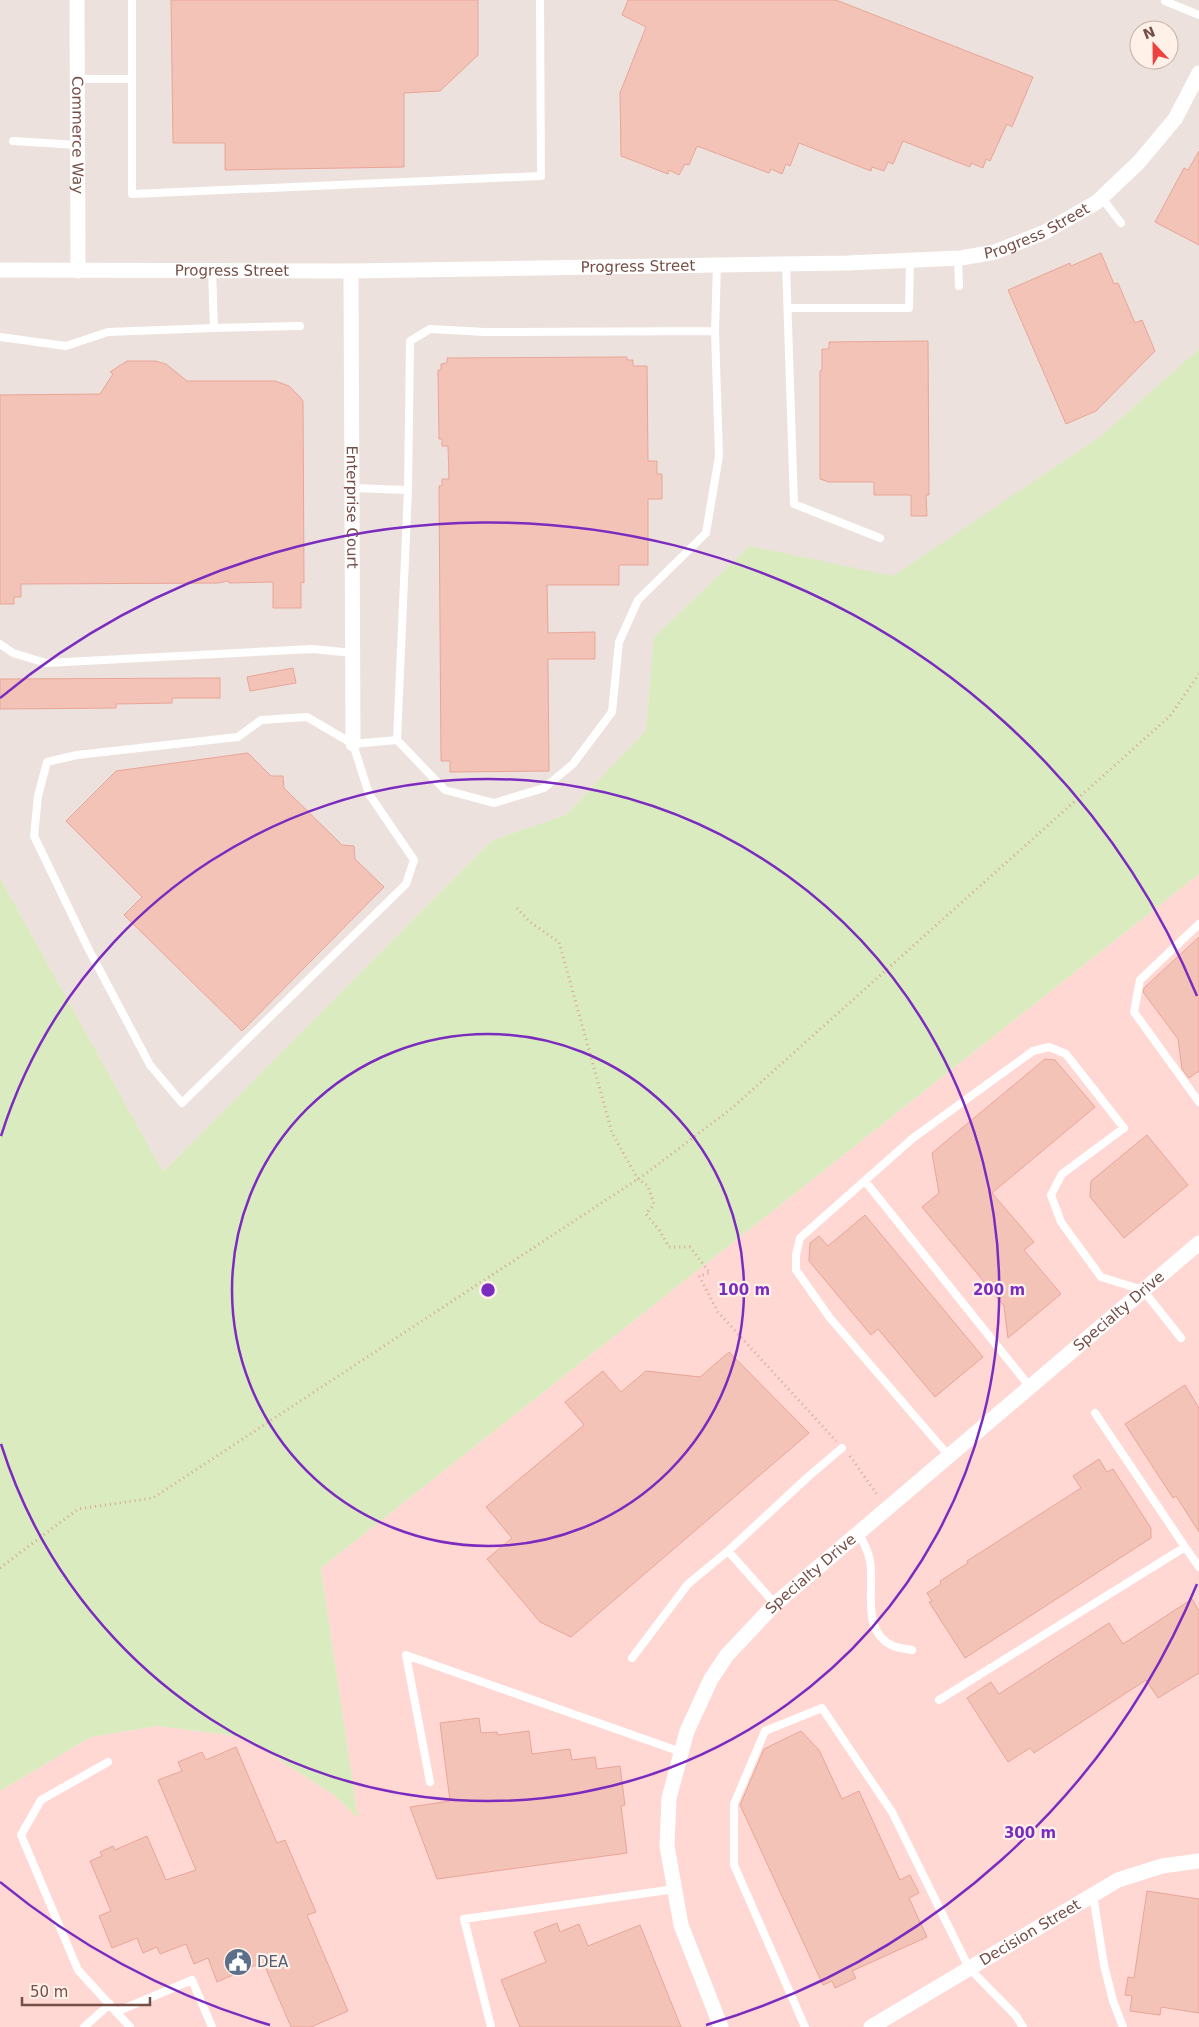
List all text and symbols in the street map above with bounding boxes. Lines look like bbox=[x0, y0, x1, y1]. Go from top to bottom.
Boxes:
north arrow bbox=[1129, 20, 1179, 70]
text: N bbox=[1141, 23, 1158, 43]
street label: Commerce Way bbox=[68, 76, 87, 194]
street label: Progress Street bbox=[983, 199, 1093, 263]
street label: Progress Street bbox=[581, 256, 695, 276]
street label: Progress Street bbox=[175, 261, 289, 280]
street label: Enterprise Court bbox=[343, 445, 361, 569]
street label: Specialty Drive bbox=[1070, 1268, 1168, 1355]
centre of rings bbox=[479, 1281, 497, 1299]
text: 100 m bbox=[718, 1281, 770, 1299]
text: 200 m bbox=[973, 1281, 1025, 1299]
street label: Specialty Drive bbox=[761, 1530, 860, 1618]
text: 300 m bbox=[1004, 1824, 1056, 1842]
street label: Decision Street bbox=[976, 1895, 1084, 1969]
public building icon: DEA bbox=[223, 1947, 253, 1977]
place label: DEA bbox=[257, 1953, 289, 1971]
scale bar bbox=[22, 1974, 150, 2006]
text: 50 m bbox=[30, 1983, 68, 2001]

